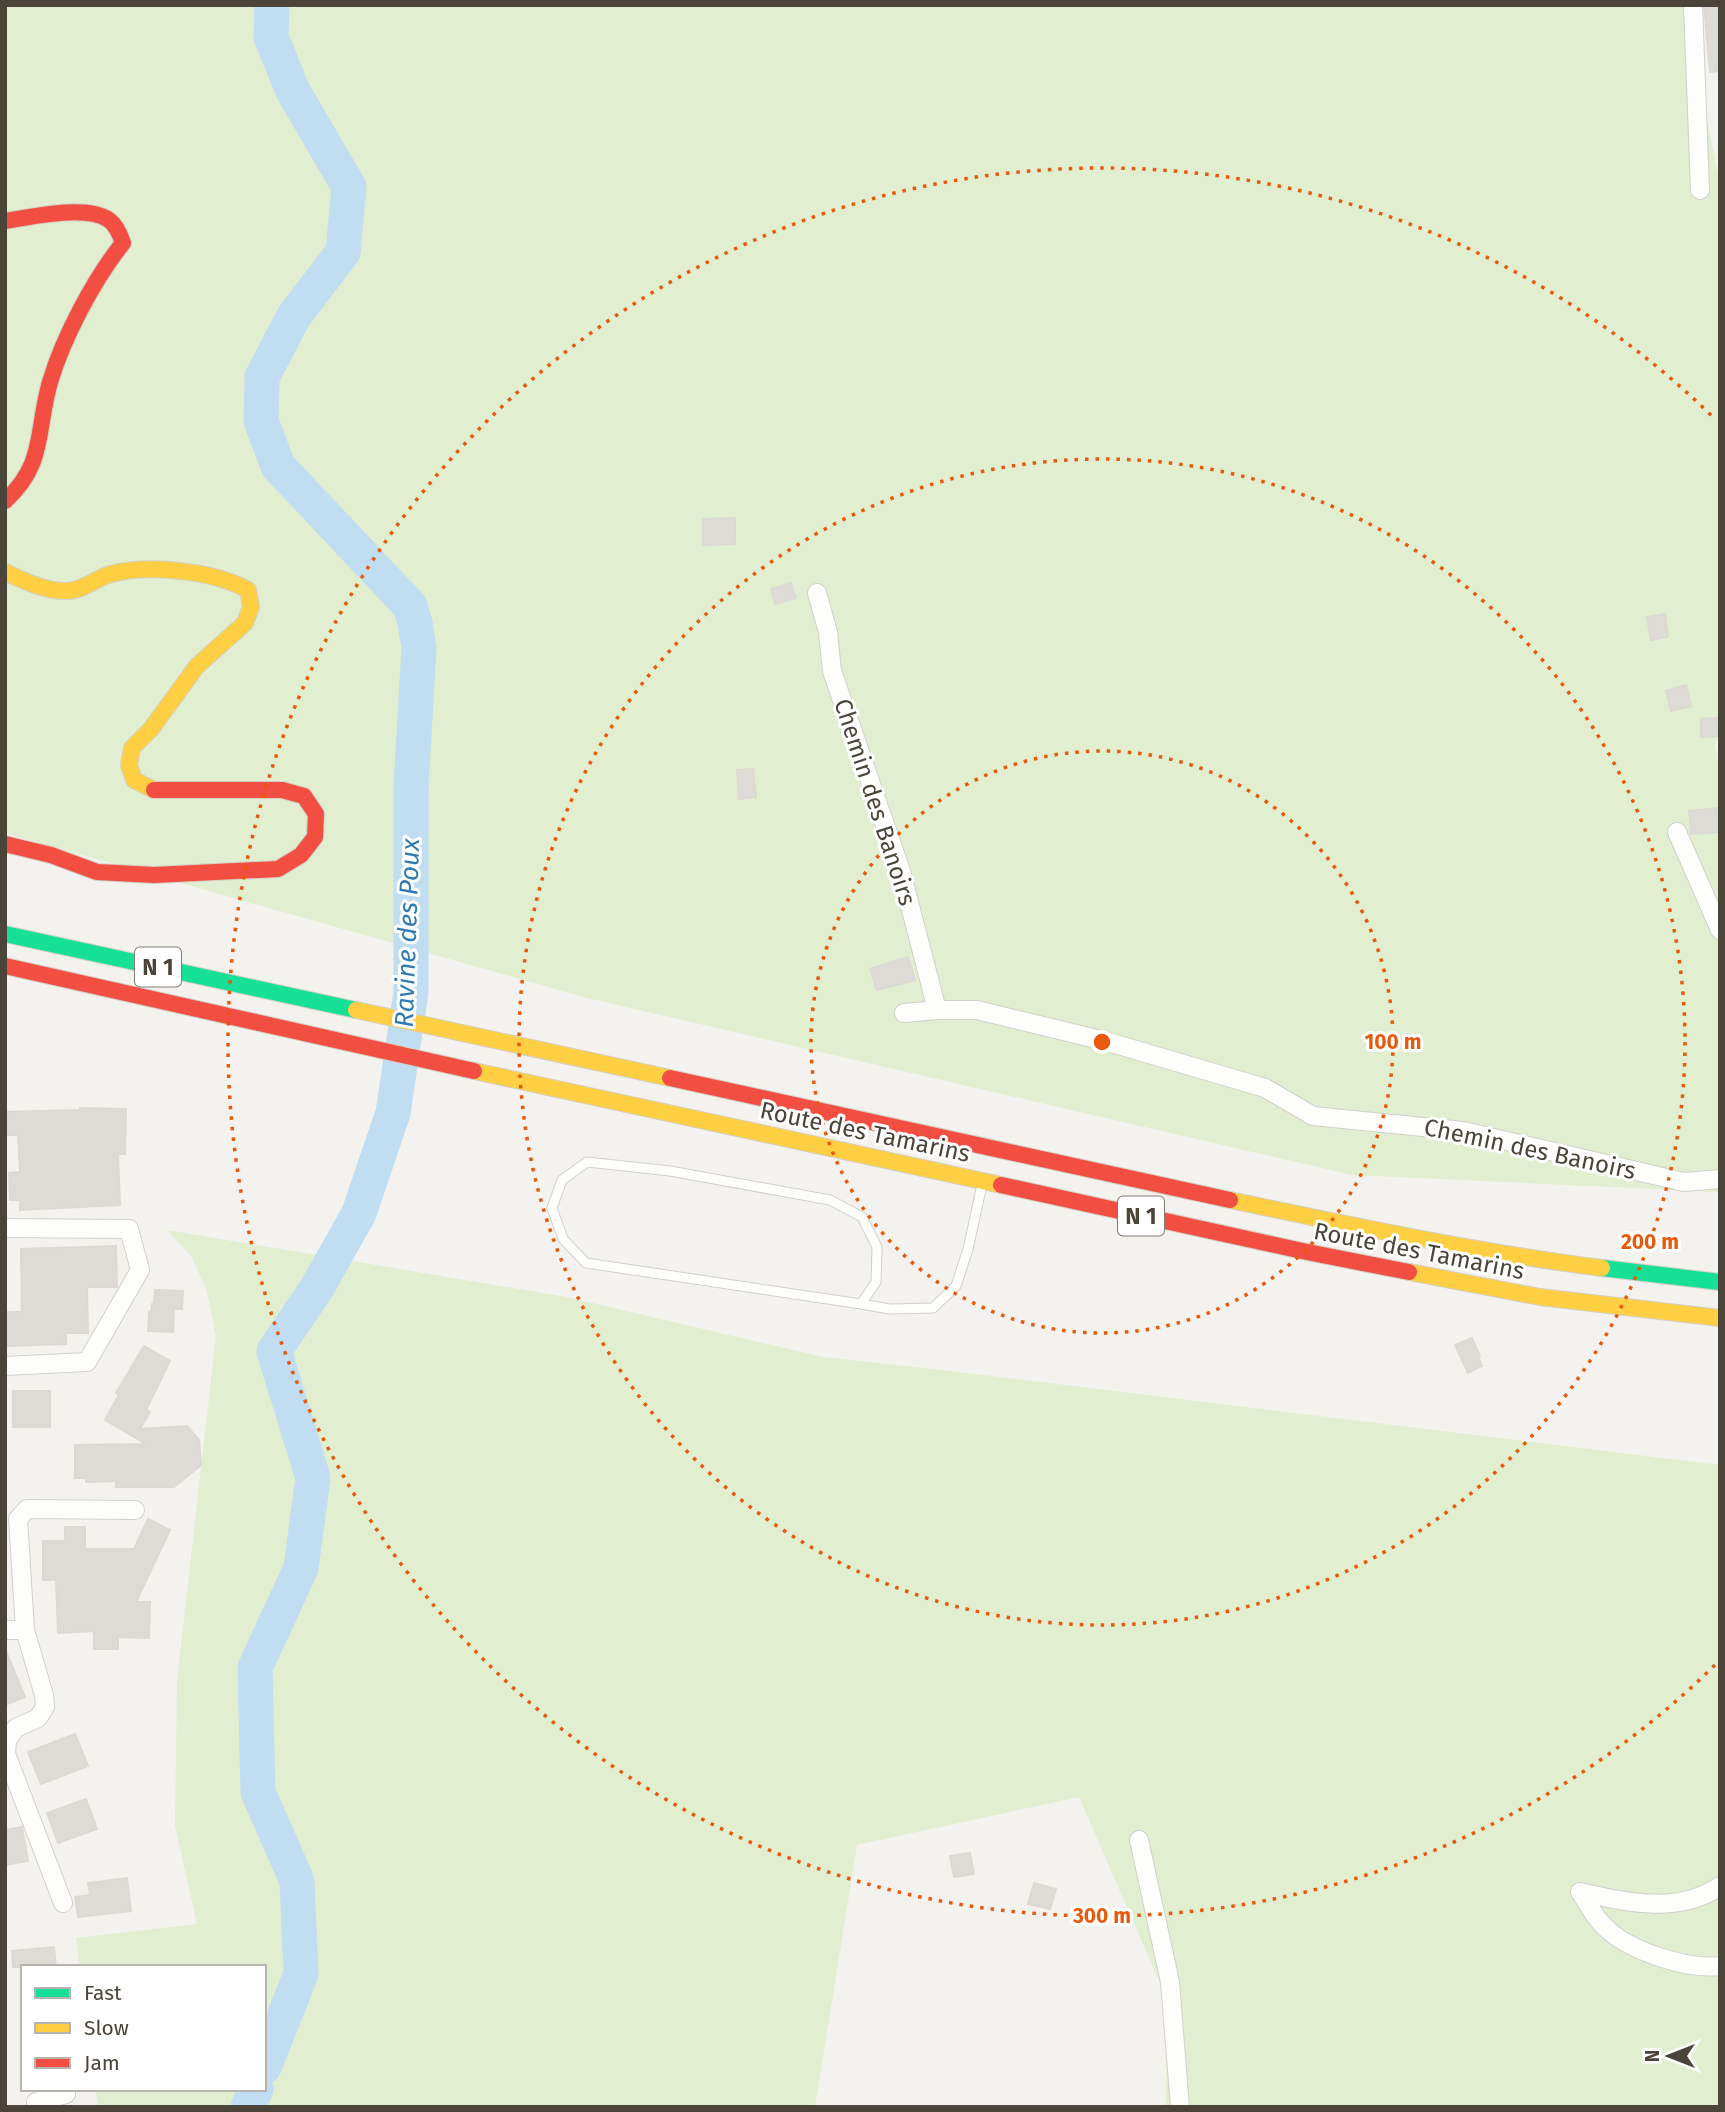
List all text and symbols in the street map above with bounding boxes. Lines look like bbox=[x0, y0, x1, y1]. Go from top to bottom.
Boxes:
street label: Chemin des Banoirs bbox=[828, 695, 922, 909]
water label: Ravine des Poux bbox=[389, 837, 426, 1028]
road number: N 1 bbox=[135, 948, 181, 986]
text: 100 m bbox=[1364, 1029, 1422, 1055]
centre of rings bbox=[1090, 1030, 1114, 1054]
street label: Route des Tamarins bbox=[757, 1096, 973, 1168]
street label: Chemin des Banoirs bbox=[1422, 1113, 1638, 1185]
road number: N 1 bbox=[1118, 1196, 1164, 1236]
street label: Route des Tamarins bbox=[1311, 1217, 1527, 1285]
text: 200 m bbox=[1621, 1229, 1679, 1255]
text: 300 m bbox=[1072, 1903, 1131, 1929]
legend bbox=[21, 1965, 266, 2091]
text: Fast bbox=[84, 1980, 122, 2006]
text: Slow bbox=[84, 2015, 129, 2041]
north arrow bbox=[1634, 2021, 1704, 2091]
text: Jam bbox=[84, 2050, 120, 2076]
text: N bbox=[1641, 2050, 1664, 2062]

